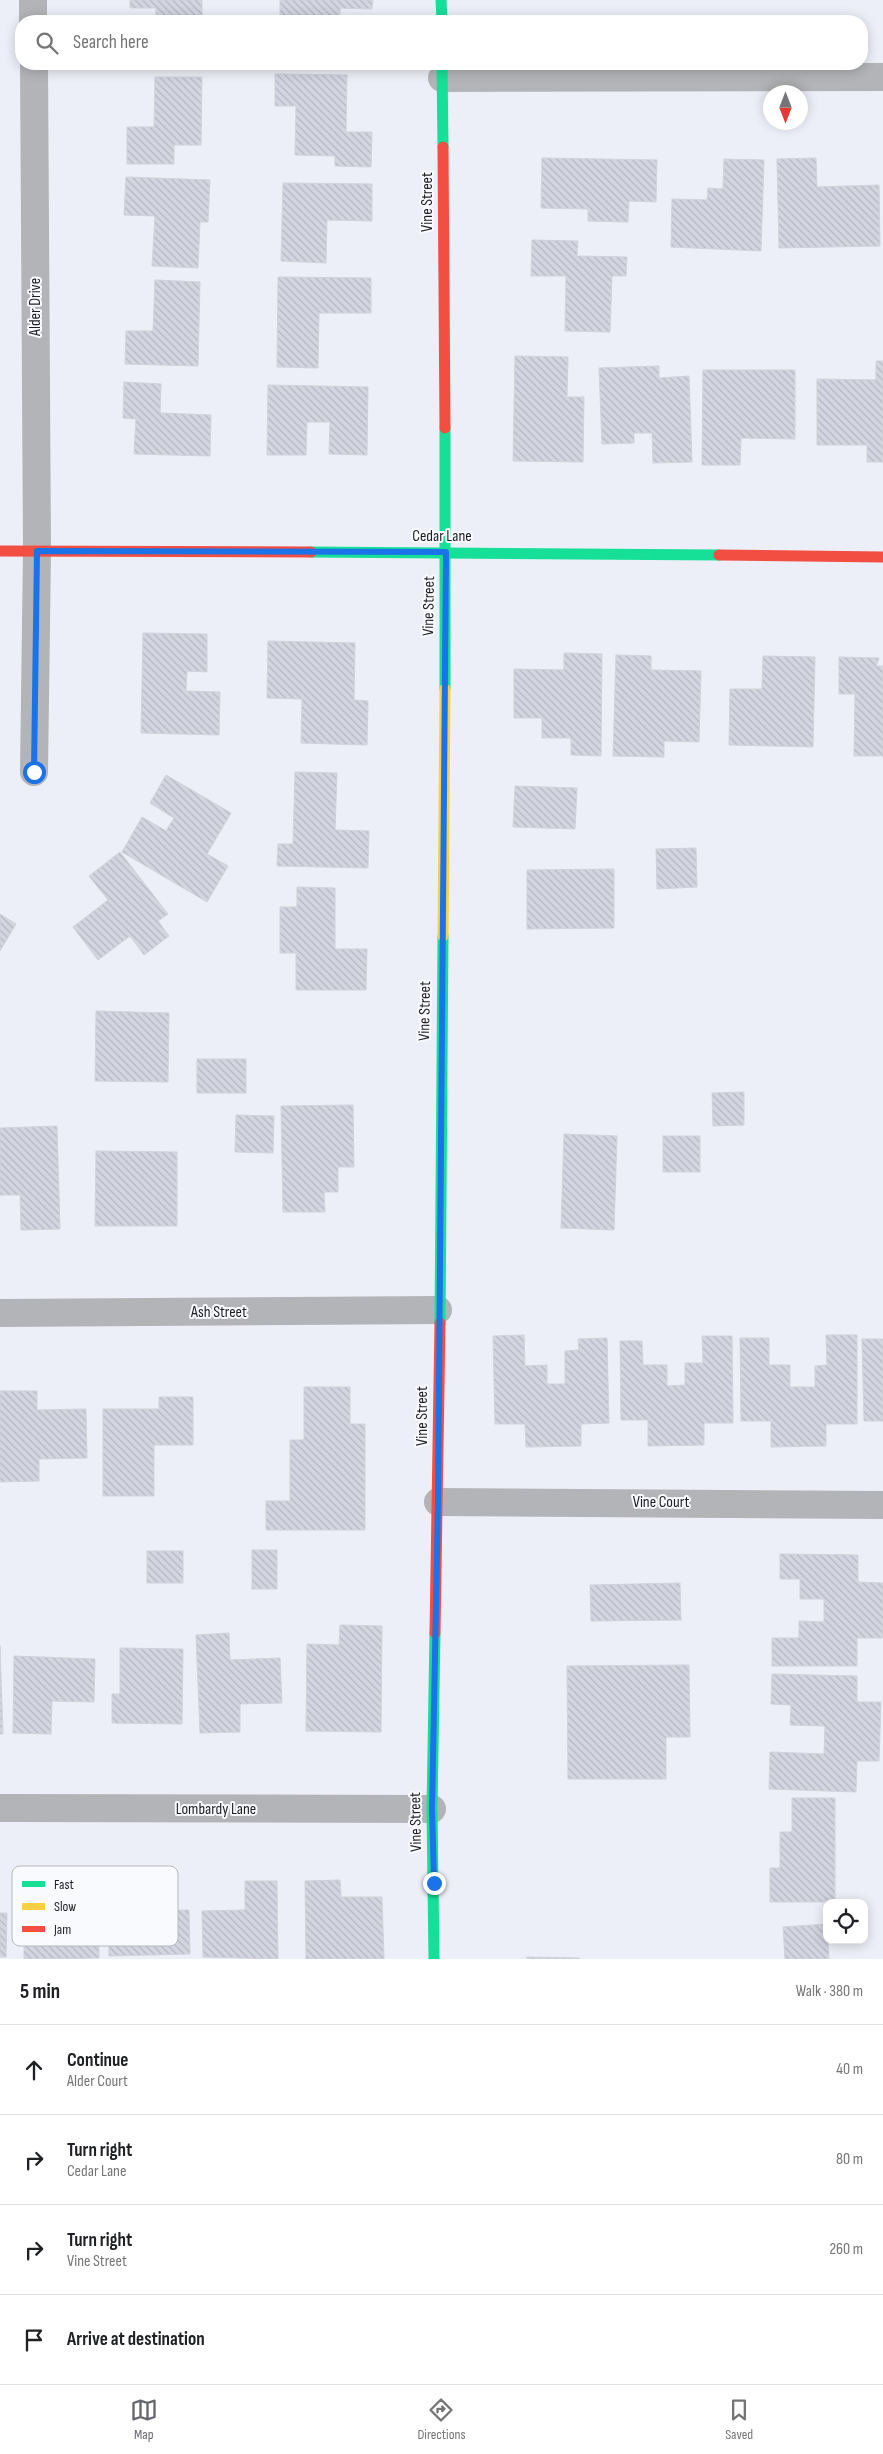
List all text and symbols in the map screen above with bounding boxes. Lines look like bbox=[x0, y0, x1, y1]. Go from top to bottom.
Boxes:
search box bbox=[15, 15, 868, 70]
icon: search bbox=[33, 29, 61, 57]
text: Search here bbox=[73, 31, 149, 54]
north arrow bbox=[763, 85, 808, 130]
street label: Vine Street bbox=[418, 172, 437, 232]
street label: Alder Drive bbox=[26, 278, 45, 337]
street label: Cedar Lane bbox=[412, 527, 472, 546]
street label: Vine Street bbox=[419, 576, 439, 636]
route start bbox=[23, 761, 46, 784]
street label: Vine Street bbox=[415, 981, 435, 1041]
street label: Ash Street bbox=[190, 1303, 247, 1322]
street label: Vine Street bbox=[413, 1386, 432, 1446]
street label: Vine Court bbox=[633, 1493, 689, 1512]
street label: Vine Street bbox=[406, 1792, 426, 1852]
street label: Lombardy Lane bbox=[176, 1800, 256, 1819]
legend bbox=[12, 1866, 178, 1946]
route end bbox=[423, 1872, 446, 1895]
text: Fast bbox=[54, 1876, 74, 1893]
text: Slow bbox=[54, 1898, 76, 1915]
map controls bbox=[823, 1899, 868, 1944]
button: locate bbox=[823, 1899, 868, 1944]
text: Jam bbox=[53, 1921, 71, 1938]
text: 5 min bbox=[20, 1979, 60, 2004]
text: Walk · 380 m bbox=[796, 1982, 863, 2001]
text: Continue bbox=[67, 2049, 128, 2072]
icon: ahead bbox=[20, 2056, 48, 2084]
text: 40 m bbox=[836, 2060, 863, 2079]
text: Alder Court bbox=[67, 2072, 128, 2091]
text: Turn right bbox=[67, 2139, 132, 2162]
icon: right bbox=[20, 2146, 48, 2174]
text: 80 m bbox=[836, 2150, 863, 2169]
text: Cedar Lane bbox=[67, 2162, 126, 2181]
text: Turn right bbox=[67, 2229, 132, 2252]
icon: right bbox=[20, 2236, 48, 2264]
text: 260 m bbox=[829, 2240, 863, 2259]
text: Vine Street bbox=[67, 2252, 127, 2271]
icon: arrive bbox=[20, 2326, 48, 2354]
text: Arrive at destination bbox=[67, 2328, 205, 2351]
tab: Map bbox=[130, 2396, 158, 2443]
tab: Directions bbox=[417, 2396, 466, 2443]
tab: Saved bbox=[725, 2396, 753, 2443]

